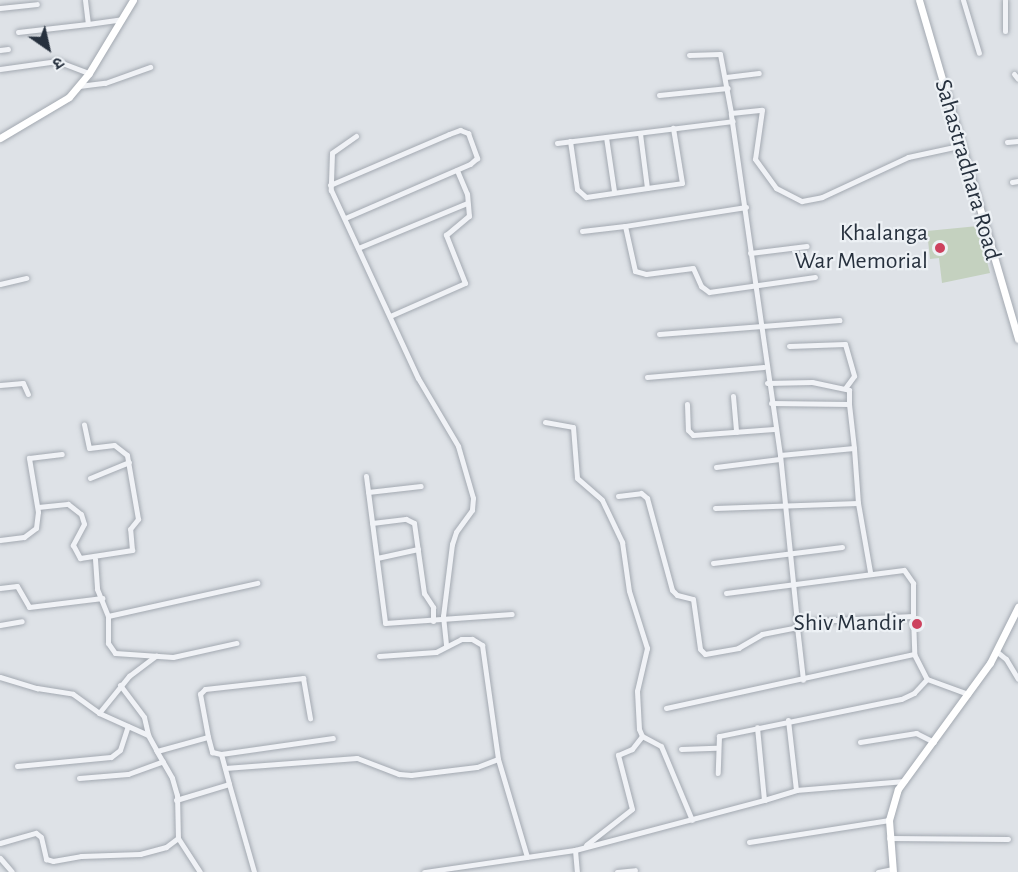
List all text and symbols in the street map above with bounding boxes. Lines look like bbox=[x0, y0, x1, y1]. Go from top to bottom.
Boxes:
north arrow bbox=[18, 18, 78, 78]
text: उ bbox=[50, 54, 66, 72]
street label: Sahastradhara Road bbox=[927, 76, 1007, 264]
place label: Khalanga War Memorial bbox=[794, 220, 928, 276]
marker: Khalanga War Memorial bbox=[933, 241, 947, 255]
place label: Shiv Mandir bbox=[794, 610, 905, 638]
marker: Shiv Mandir bbox=[910, 617, 924, 631]

